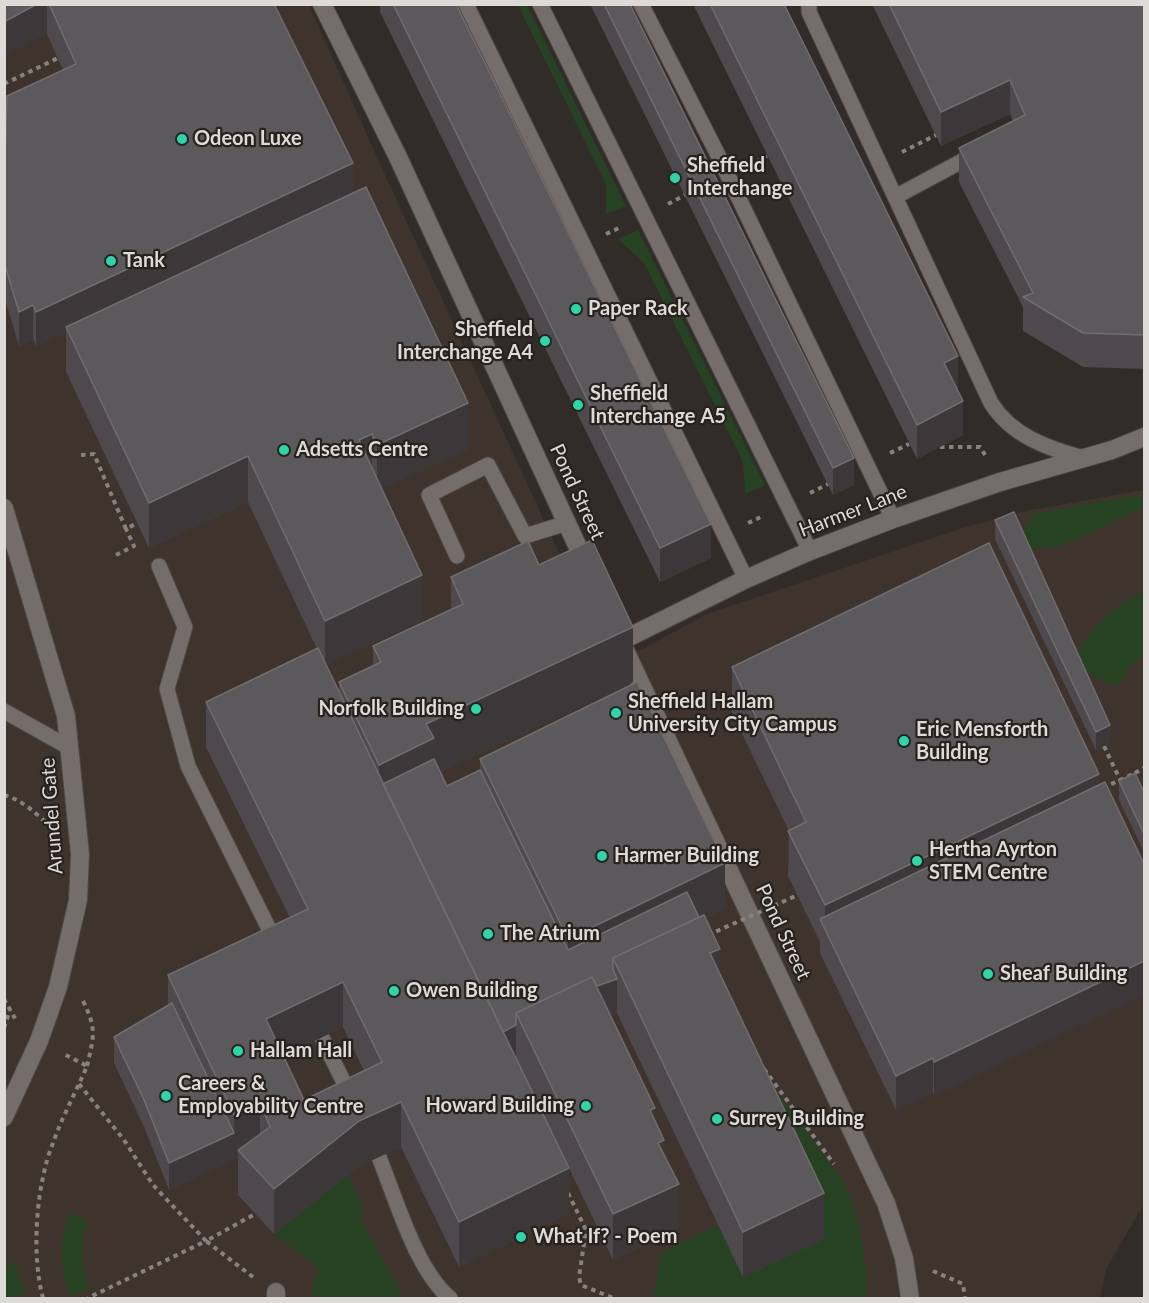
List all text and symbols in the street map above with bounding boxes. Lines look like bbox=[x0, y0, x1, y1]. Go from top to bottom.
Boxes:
place label: Odeon Luxe bbox=[194, 127, 302, 151]
marker: Odeon Luxe bbox=[175, 132, 189, 146]
place label: Sheffield Interchange bbox=[687, 154, 793, 201]
marker: Sheffield Interchange bbox=[668, 171, 682, 185]
place label: Tank bbox=[123, 249, 165, 273]
marker: Tank bbox=[104, 254, 118, 268]
place label: Paper Rack bbox=[588, 297, 688, 321]
marker: Paper Rack bbox=[569, 302, 583, 316]
place label: Sheffield Interchange A4 bbox=[397, 318, 533, 365]
marker: Sheffield Interchange A4 bbox=[538, 334, 552, 348]
place label: Sheffield Interchange A5 bbox=[590, 382, 726, 429]
marker: Sheffield Interchange A5 bbox=[571, 398, 585, 412]
place label: Adsetts Centre bbox=[296, 438, 428, 462]
street label: Pond Street bbox=[544, 440, 610, 544]
marker: Adsetts Centre bbox=[277, 443, 291, 457]
street label: Harmer Lane bbox=[796, 479, 910, 543]
place label: Sheffield Hallam University City Campus bbox=[628, 690, 837, 737]
place label: Norfolk Building bbox=[318, 697, 464, 721]
marker: Norfolk Building bbox=[469, 702, 483, 716]
marker: Sheffield Hallam University City Campus bbox=[609, 706, 623, 720]
place label: Eric Mensforth Building bbox=[916, 718, 1048, 765]
marker: Eric Mensforth Building bbox=[897, 734, 911, 748]
street label: Arundel Gate bbox=[36, 757, 68, 875]
place label: Hertha Ayrton STEM Centre bbox=[929, 838, 1057, 885]
place label: Harmer Building bbox=[614, 844, 759, 868]
marker: Harmer Building bbox=[595, 849, 609, 863]
marker: Hertha Ayrton STEM Centre bbox=[910, 854, 924, 868]
street label: Pond Street bbox=[750, 880, 816, 984]
place label: The Atrium bbox=[500, 922, 600, 946]
marker: The Atrium bbox=[481, 927, 495, 941]
place label: Sheaf Building bbox=[1000, 962, 1127, 986]
marker: Sheaf Building bbox=[981, 967, 995, 981]
place label: Owen Building bbox=[406, 979, 537, 1003]
marker: Owen Building bbox=[387, 984, 401, 998]
place label: Hallam Hall bbox=[250, 1039, 352, 1063]
marker: Hallam Hall bbox=[231, 1044, 245, 1058]
place label: Careers & Employability Centre bbox=[178, 1072, 363, 1119]
marker: Careers & Employability Centre bbox=[159, 1089, 173, 1103]
place label: Howard Building bbox=[426, 1094, 574, 1118]
marker: Howard Building bbox=[579, 1099, 593, 1113]
place label: Surrey Building bbox=[729, 1107, 864, 1131]
marker: Surrey Building bbox=[710, 1112, 724, 1126]
place label: What If? - Poem bbox=[533, 1225, 677, 1249]
marker: What If? - Poem bbox=[514, 1230, 528, 1244]

